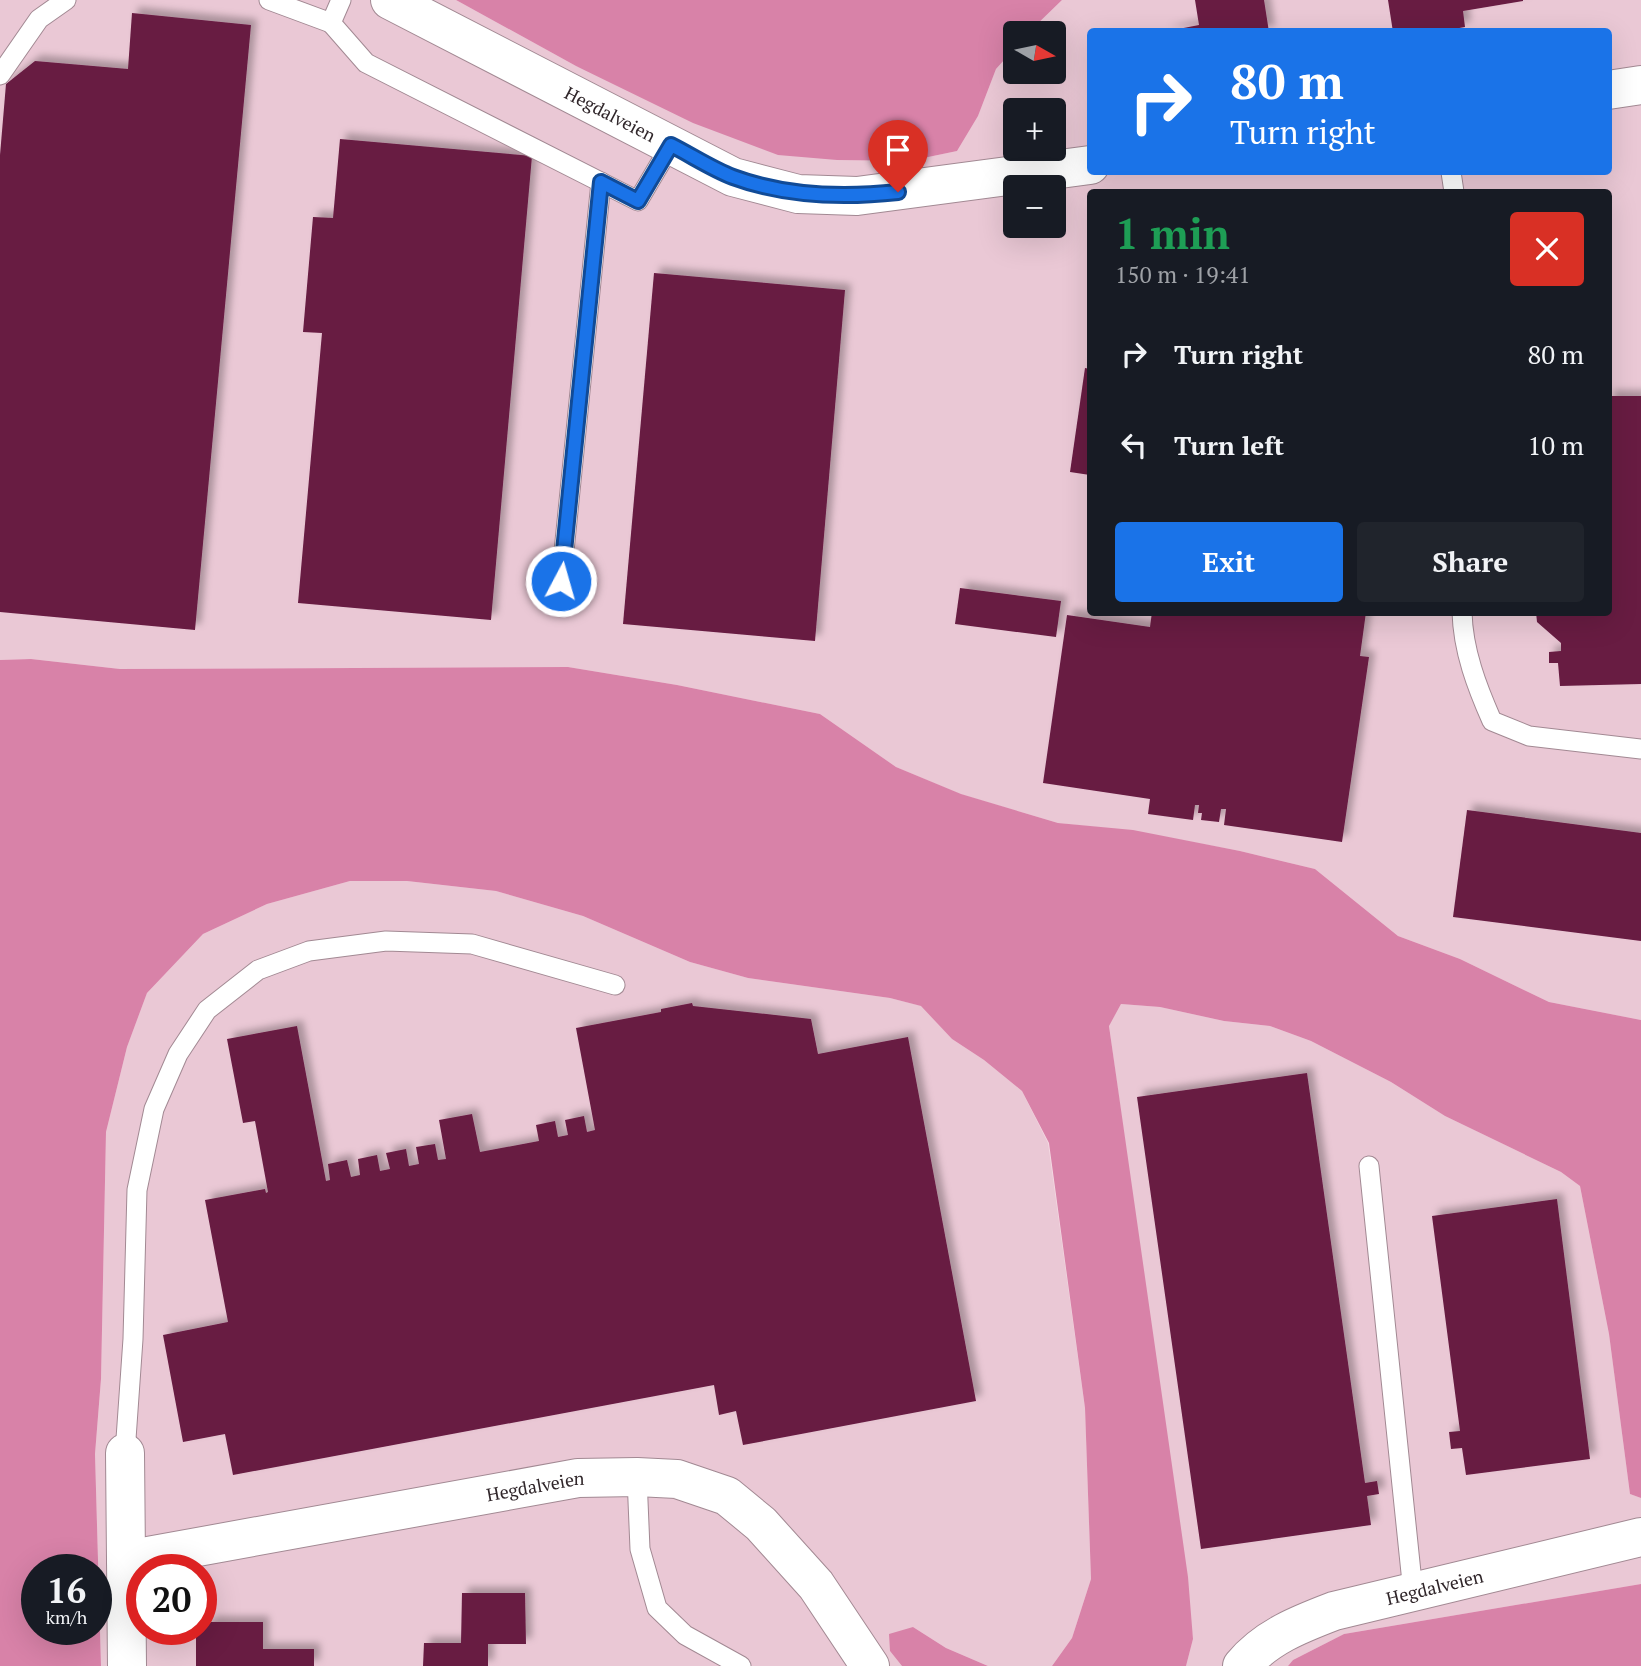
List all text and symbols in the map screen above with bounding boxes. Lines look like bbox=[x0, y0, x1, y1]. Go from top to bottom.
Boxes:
north arrow bbox=[1003, 21, 1066, 84]
map controls bbox=[1003, 21, 1066, 238]
text: 80 m bbox=[1230, 48, 1344, 113]
icon: right bbox=[1115, 56, 1206, 147]
street label: Hegdalveien bbox=[561, 80, 660, 147]
button: + bbox=[1003, 98, 1066, 161]
text: Turn right bbox=[1230, 111, 1376, 153]
pin bbox=[868, 120, 928, 192]
icon: arrive bbox=[879, 131, 917, 169]
button: − bbox=[1003, 175, 1066, 238]
text: 1 min bbox=[1115, 205, 1230, 261]
button: close bbox=[1510, 212, 1584, 286]
text: 150 m · 19:41 bbox=[1115, 259, 1250, 290]
icon: right bbox=[1115, 335, 1153, 373]
text: Turn right bbox=[1174, 337, 1303, 371]
text: 80 m bbox=[1528, 337, 1584, 371]
icon: left bbox=[1115, 426, 1153, 464]
text: Turn left bbox=[1174, 428, 1284, 462]
text: 10 m bbox=[1528, 428, 1584, 462]
button: Exit bbox=[1115, 522, 1343, 602]
button: Share bbox=[1357, 522, 1584, 602]
position arrow bbox=[524, 544, 598, 618]
street label: Hegdalveien bbox=[484, 1466, 585, 1506]
speed limit sign: 20 bbox=[126, 1554, 217, 1645]
street label: Hegdalveien bbox=[1384, 1563, 1486, 1610]
text: 16 bbox=[47, 1567, 86, 1613]
text: km/h bbox=[46, 1605, 87, 1629]

